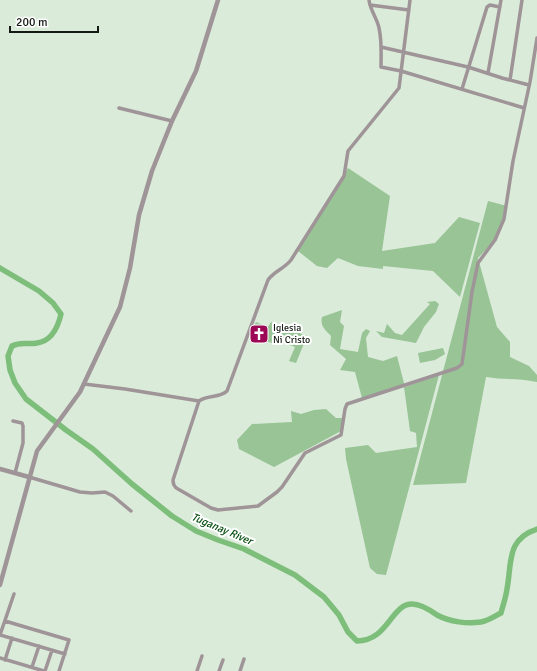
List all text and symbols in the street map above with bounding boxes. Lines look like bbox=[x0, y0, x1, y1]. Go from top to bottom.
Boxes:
scale bar bbox=[10, 8, 98, 34]
text: 200 m bbox=[16, 15, 48, 30]
place label: Iglesia Ni Cristo bbox=[273, 322, 310, 346]
church icon: Iglesia Ni Cristo bbox=[248, 323, 270, 345]
water label: Tuganay River bbox=[190, 510, 256, 548]

